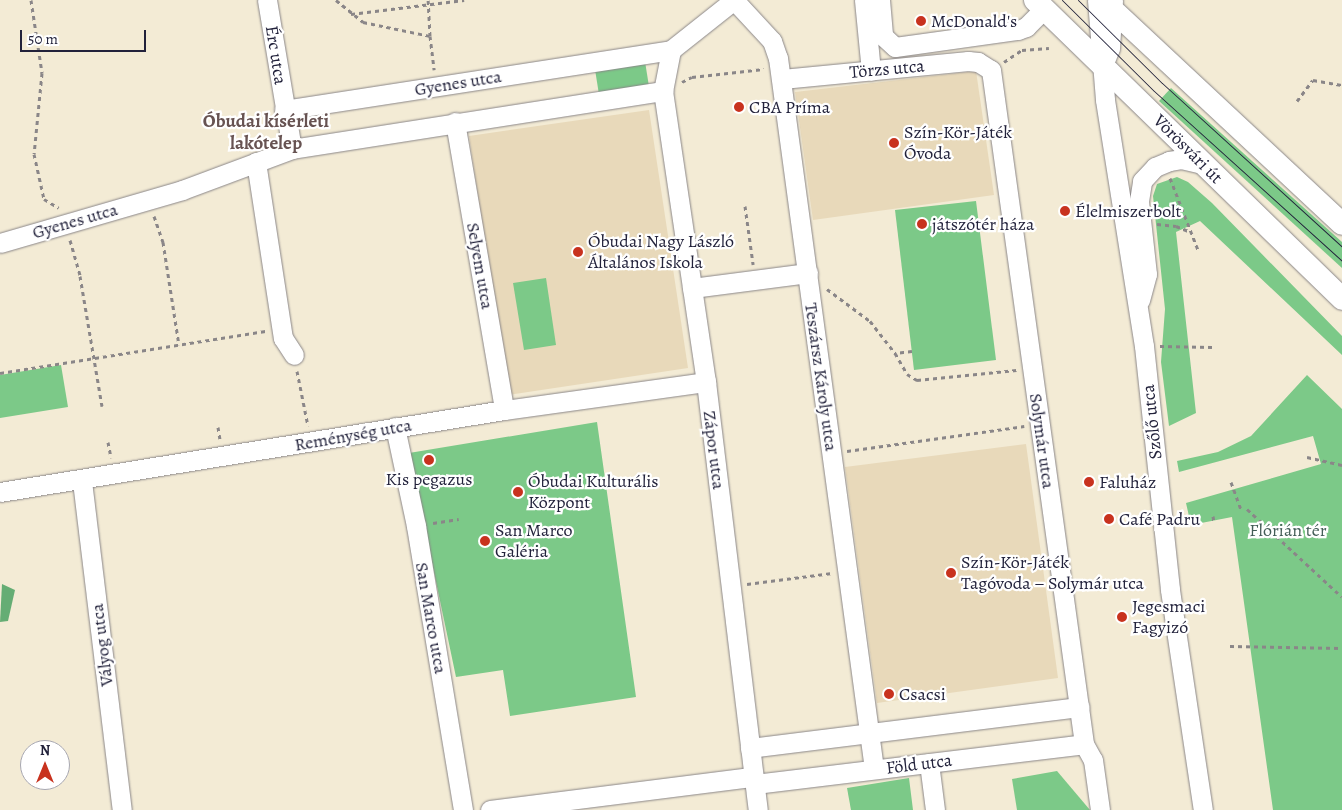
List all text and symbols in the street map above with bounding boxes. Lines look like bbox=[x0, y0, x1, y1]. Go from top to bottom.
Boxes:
place label: McDonald's bbox=[931, 10, 1017, 32]
marker: McDonald's bbox=[915, 15, 927, 27]
scale bar bbox=[22, 20, 149, 52]
street label: Érc utca bbox=[261, 24, 291, 86]
text: 50 m bbox=[28, 29, 58, 49]
street label: Törzs utca bbox=[849, 55, 925, 83]
street label: Gyenes utca bbox=[413, 65, 503, 101]
place label: CBA Príma bbox=[749, 96, 830, 118]
marker: CBA Príma bbox=[733, 101, 745, 113]
street label: Vörösvári út bbox=[1149, 110, 1227, 188]
district label: Óbudai kísérleti lakótelep bbox=[203, 111, 329, 155]
place label: Szín-Kör-Játék Óvoda bbox=[904, 122, 1012, 164]
marker: Szín-Kör-Játék Óvoda bbox=[888, 137, 900, 149]
street label: Gyenes utca bbox=[30, 199, 120, 243]
place label: Élelmiszerbolt bbox=[1075, 200, 1181, 222]
marker: Élelmiszerbolt bbox=[1059, 205, 1071, 217]
place label: játszótér háza bbox=[932, 213, 1034, 235]
marker: játszótér háza bbox=[916, 218, 928, 230]
street label: Selyem utca bbox=[462, 221, 498, 311]
place label: Óbudai Nagy László Általános Iskola bbox=[588, 231, 734, 274]
marker: Óbudai Nagy László Általános Iskola bbox=[572, 246, 584, 258]
street label: Teszársz Károly utca bbox=[800, 302, 842, 452]
street label: Szőlő utca bbox=[1137, 383, 1167, 461]
street label: Solymár utca bbox=[1025, 392, 1059, 490]
street label: Zápor utca bbox=[698, 409, 730, 491]
street label: Reménység utca bbox=[293, 414, 413, 456]
marker: Kis pegazus bbox=[423, 454, 435, 466]
place label: Kis pegazus bbox=[386, 468, 472, 490]
place label: Óbudai Kulturális Központ bbox=[528, 471, 659, 514]
place label: Faluház bbox=[1099, 471, 1156, 493]
marker: Faluház bbox=[1083, 476, 1095, 488]
marker: Óbudai Kulturális Központ bbox=[512, 486, 524, 498]
place label: Café Padru bbox=[1119, 508, 1200, 530]
marker: Café Padru bbox=[1103, 513, 1115, 525]
park label: Flórián tér bbox=[1249, 519, 1327, 541]
place label: San Marco Galéria bbox=[495, 520, 572, 562]
marker: San Marco Galéria bbox=[479, 535, 491, 547]
place label: Szín-Kör-Játék Tagóvoda – Solymár utca bbox=[961, 552, 1145, 594]
street label: San Marco utca bbox=[411, 561, 451, 675]
marker: Szín-Kör-Játék Tagóvoda – Solymár utca bbox=[945, 567, 957, 579]
place label: Jegesmaci Fagyizó bbox=[1132, 596, 1205, 638]
street label: Vályog utca bbox=[86, 602, 118, 688]
marker: Jegesmaci Fagyizó bbox=[1116, 611, 1128, 623]
place label: Csacsi bbox=[899, 683, 946, 705]
marker: Csacsi bbox=[883, 688, 895, 700]
north arrow bbox=[20, 740, 70, 790]
text: N bbox=[40, 741, 50, 760]
street label: Föld utca bbox=[885, 749, 953, 779]

